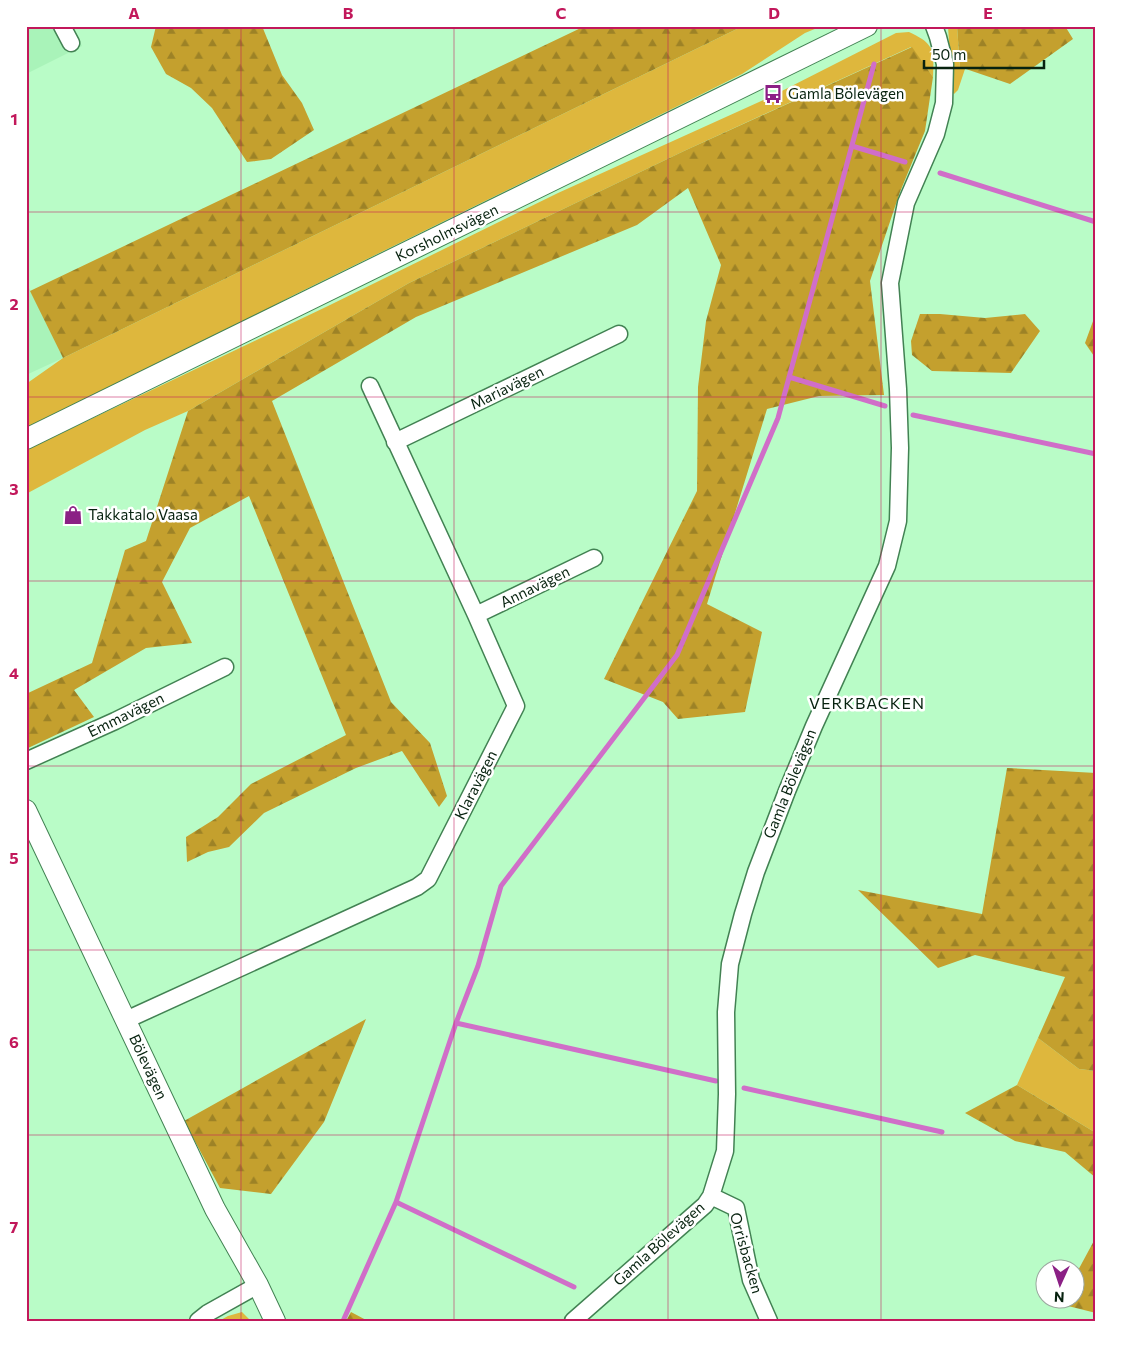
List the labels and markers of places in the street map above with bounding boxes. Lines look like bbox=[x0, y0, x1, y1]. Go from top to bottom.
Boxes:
bus stop icon: Gamla Bölevägen bbox=[762, 83, 784, 105]
place label: Gamla Bölevägen bbox=[788, 84, 904, 102]
shop icon: Takkatalo Vaasa bbox=[62, 504, 84, 526]
place label: Takkatalo Vaasa bbox=[88, 505, 198, 523]

